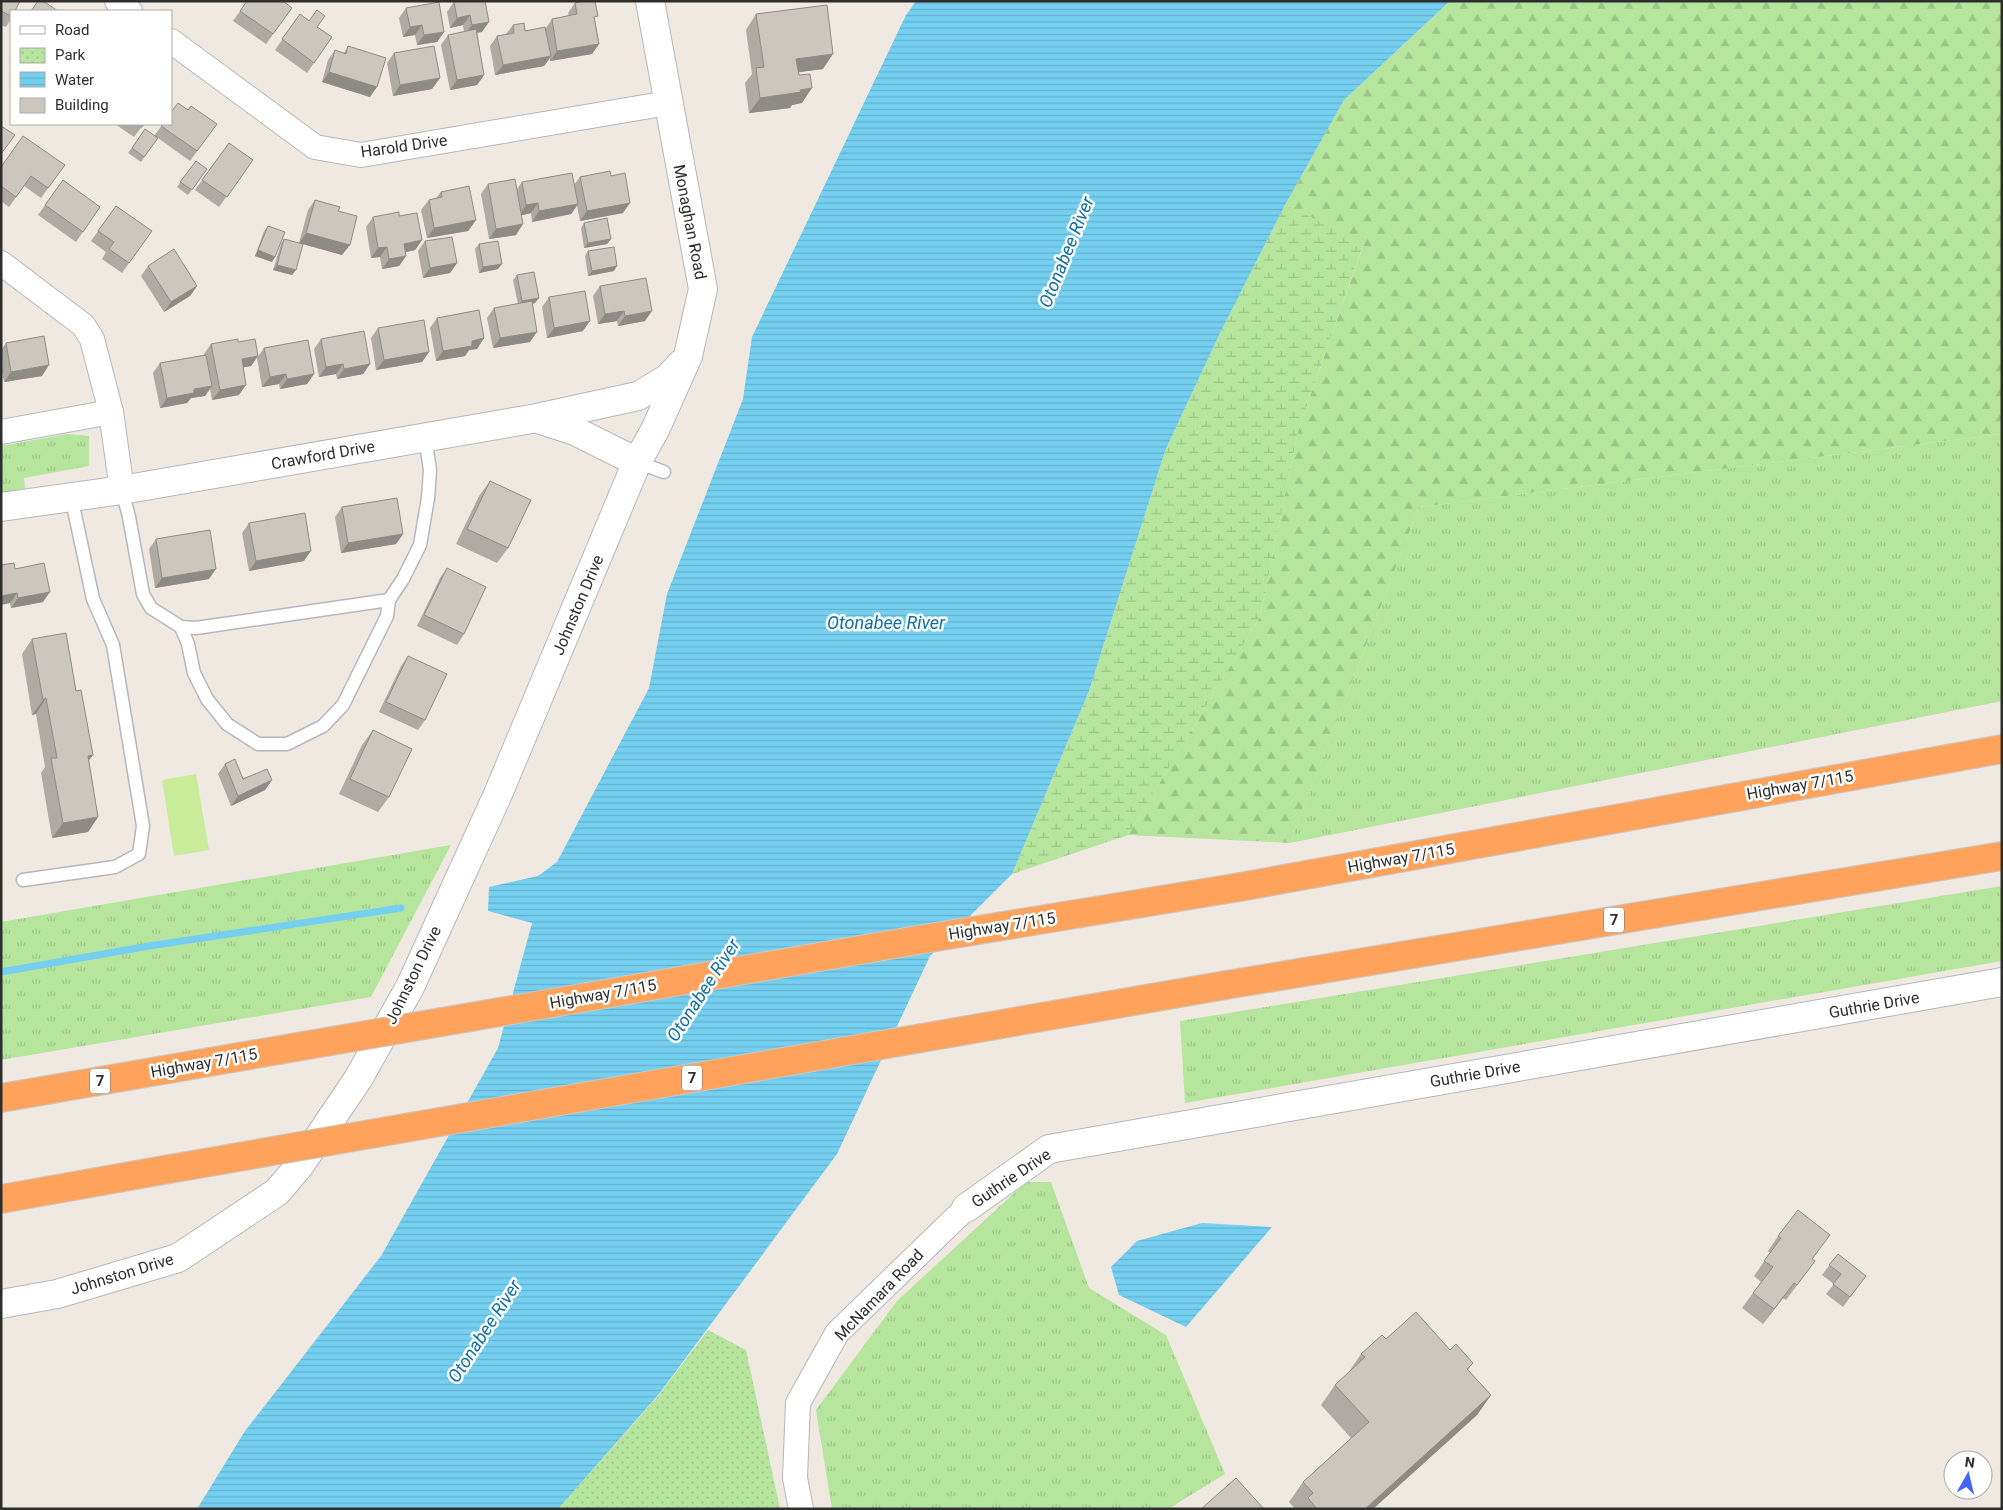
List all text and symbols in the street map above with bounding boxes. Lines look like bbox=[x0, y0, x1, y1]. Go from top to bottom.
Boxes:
legend bbox=[10, 10, 172, 125]
text: Road bbox=[55, 21, 89, 39]
text: Park bbox=[55, 46, 86, 64]
text: Water bbox=[55, 71, 94, 89]
text: Building bbox=[55, 96, 109, 114]
street label: Harold Drive bbox=[359, 131, 449, 161]
street label: Monaghan Road bbox=[670, 163, 710, 281]
water label: Otonabee River bbox=[1034, 192, 1098, 311]
street label: Crawford Drive bbox=[270, 437, 376, 473]
street label: Johnston Drive bbox=[548, 552, 608, 658]
water label: Otonabee River bbox=[827, 612, 946, 633]
street label: Highway 7/115 bbox=[1745, 766, 1855, 804]
street label: Highway 7/115 bbox=[1346, 839, 1456, 877]
street label: Highway 7/115 bbox=[947, 908, 1057, 944]
road number: 7 bbox=[1604, 908, 1624, 932]
street label: Johnston Drive bbox=[381, 923, 445, 1027]
water label: Otonabee River bbox=[662, 934, 745, 1045]
street label: Highway 7/115 bbox=[548, 975, 658, 1013]
street label: Guthrie Drive bbox=[1827, 988, 1921, 1022]
street label: Highway 7/115 bbox=[149, 1044, 259, 1082]
street label: Guthrie Drive bbox=[1428, 1057, 1522, 1091]
road number: 7 bbox=[682, 1066, 702, 1090]
road number: 7 bbox=[90, 1068, 110, 1094]
street label: Guthrie Drive bbox=[968, 1145, 1054, 1211]
street label: McNamara Road bbox=[831, 1245, 927, 1345]
street label: Johnston Drive bbox=[68, 1249, 176, 1299]
water label: Otonabee River bbox=[443, 1275, 526, 1386]
north arrow bbox=[1943, 1450, 1993, 1500]
text: N bbox=[1964, 1454, 1976, 1471]

